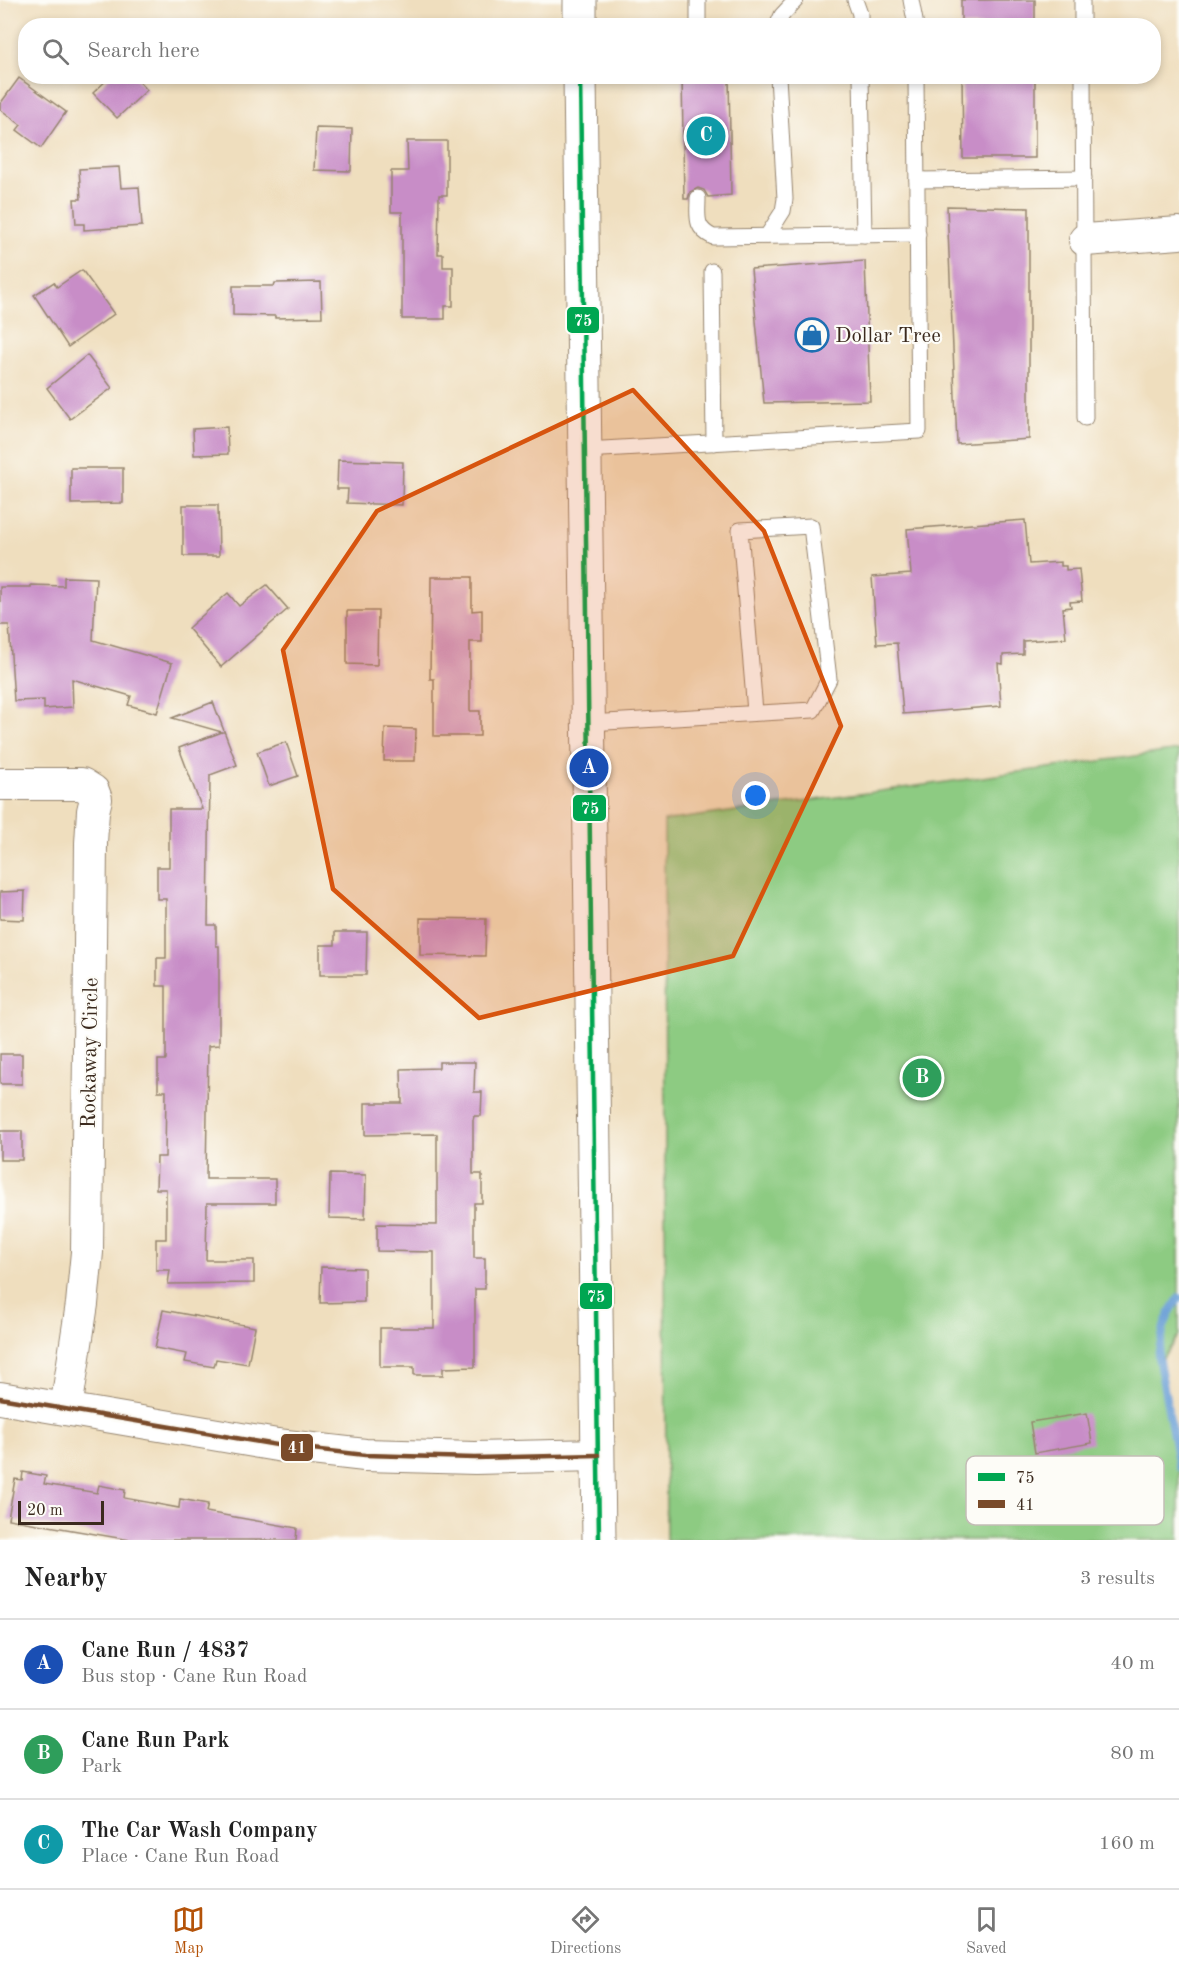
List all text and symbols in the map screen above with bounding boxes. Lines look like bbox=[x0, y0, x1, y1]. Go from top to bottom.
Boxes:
search box bbox=[18, 18, 1161, 84]
icon: search bbox=[39, 35, 72, 68]
text: Search here bbox=[87, 40, 200, 62]
pin: C bbox=[686, 114, 726, 158]
line badge: 75 bbox=[566, 306, 600, 334]
text: 75 bbox=[574, 314, 592, 330]
shop icon: Dollar Tree bbox=[794, 317, 830, 353]
place label: Dollar Tree bbox=[835, 326, 941, 347]
pin: A bbox=[570, 746, 608, 790]
your location bbox=[741, 781, 770, 810]
line badge: 75 bbox=[572, 794, 607, 822]
text: 75 bbox=[581, 802, 599, 818]
street label: Rockaway Circle bbox=[79, 977, 102, 1129]
pin: B bbox=[902, 1056, 942, 1100]
line badge: 75 bbox=[579, 1282, 613, 1310]
text: 75 bbox=[587, 1290, 605, 1306]
line badge: 41 bbox=[280, 1433, 314, 1462]
text: 41 bbox=[288, 1441, 306, 1457]
legend bbox=[966, 1456, 1164, 1525]
text: 75 bbox=[1016, 1471, 1035, 1487]
scale bar bbox=[18, 1498, 104, 1526]
text: 41 bbox=[1016, 1498, 1035, 1514]
text: 20 m bbox=[27, 1503, 63, 1519]
text: Nearby bbox=[24, 1566, 108, 1592]
text: 3 results bbox=[1080, 1569, 1155, 1589]
text: Cane Run / 4837 bbox=[81, 1640, 249, 1662]
text: A bbox=[36, 1654, 51, 1674]
text: 40 m bbox=[1110, 1654, 1155, 1674]
text: Bus stop · Cane Run Road bbox=[81, 1667, 307, 1687]
text: Cane Run Park bbox=[81, 1730, 230, 1752]
text: B bbox=[36, 1744, 51, 1764]
text: 80 m bbox=[1110, 1744, 1155, 1764]
text: Park bbox=[81, 1757, 122, 1777]
text: The Car Wash Company bbox=[81, 1820, 318, 1842]
text: C bbox=[37, 1834, 50, 1854]
text: 160 m bbox=[1099, 1834, 1155, 1854]
text: Place · Cane Run Road bbox=[81, 1847, 279, 1867]
tab: Map bbox=[172, 1903, 205, 1959]
tab: Directions bbox=[550, 1903, 621, 1959]
tab: Saved bbox=[966, 1903, 1007, 1959]

